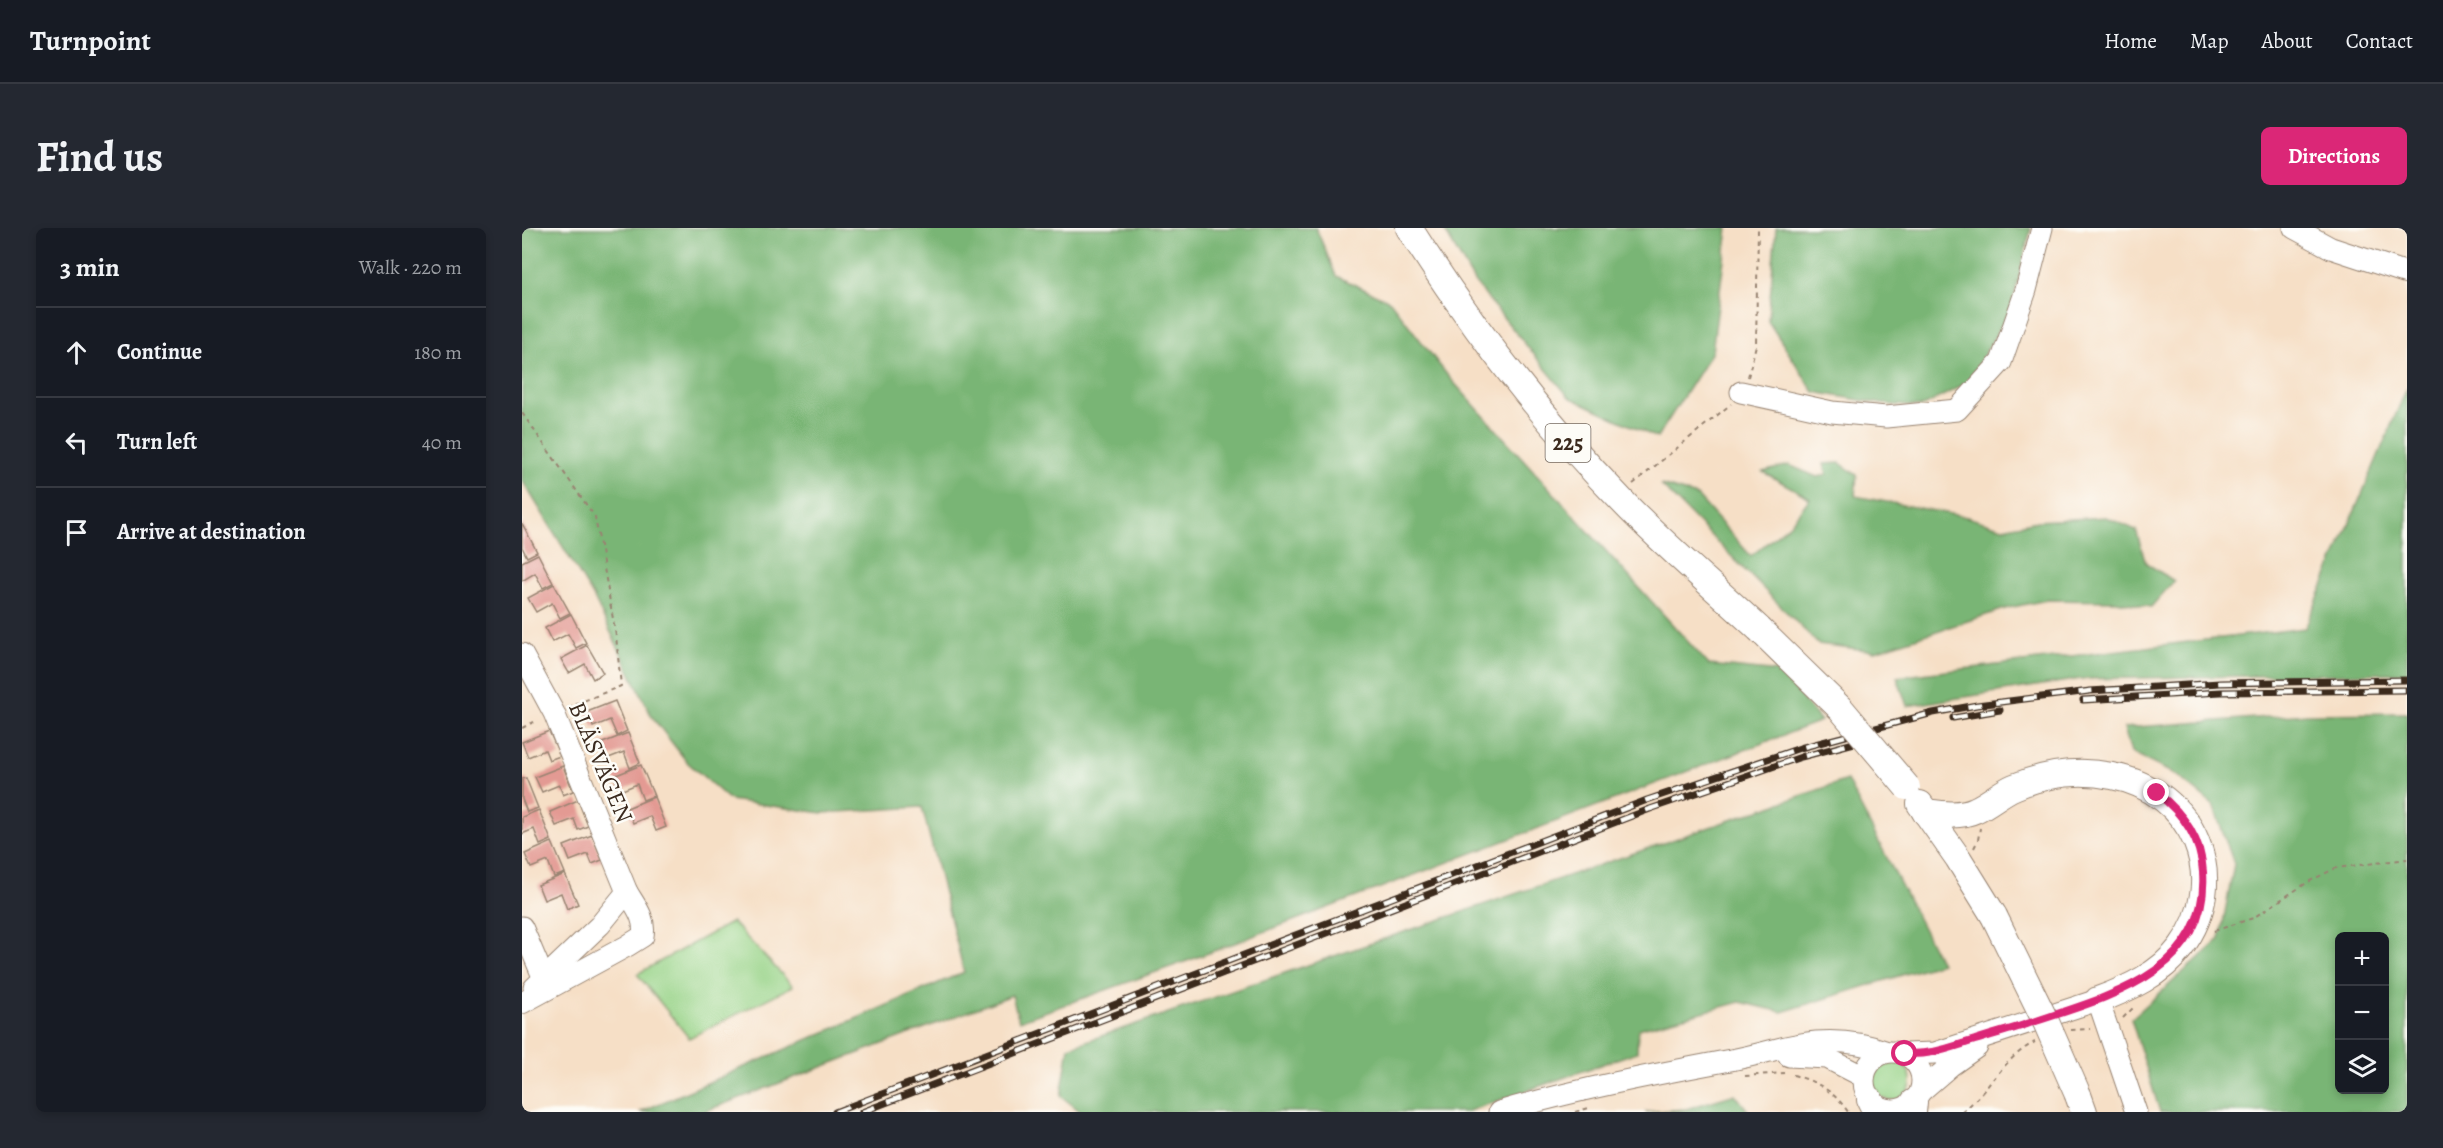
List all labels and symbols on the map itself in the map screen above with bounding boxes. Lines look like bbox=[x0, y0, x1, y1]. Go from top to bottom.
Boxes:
road number: 225 bbox=[1546, 424, 1590, 462]
street label: BLÄSVÄGEN bbox=[561, 697, 641, 827]
route end bbox=[2143, 779, 2169, 805]
route start bbox=[1891, 1040, 1917, 1066]

